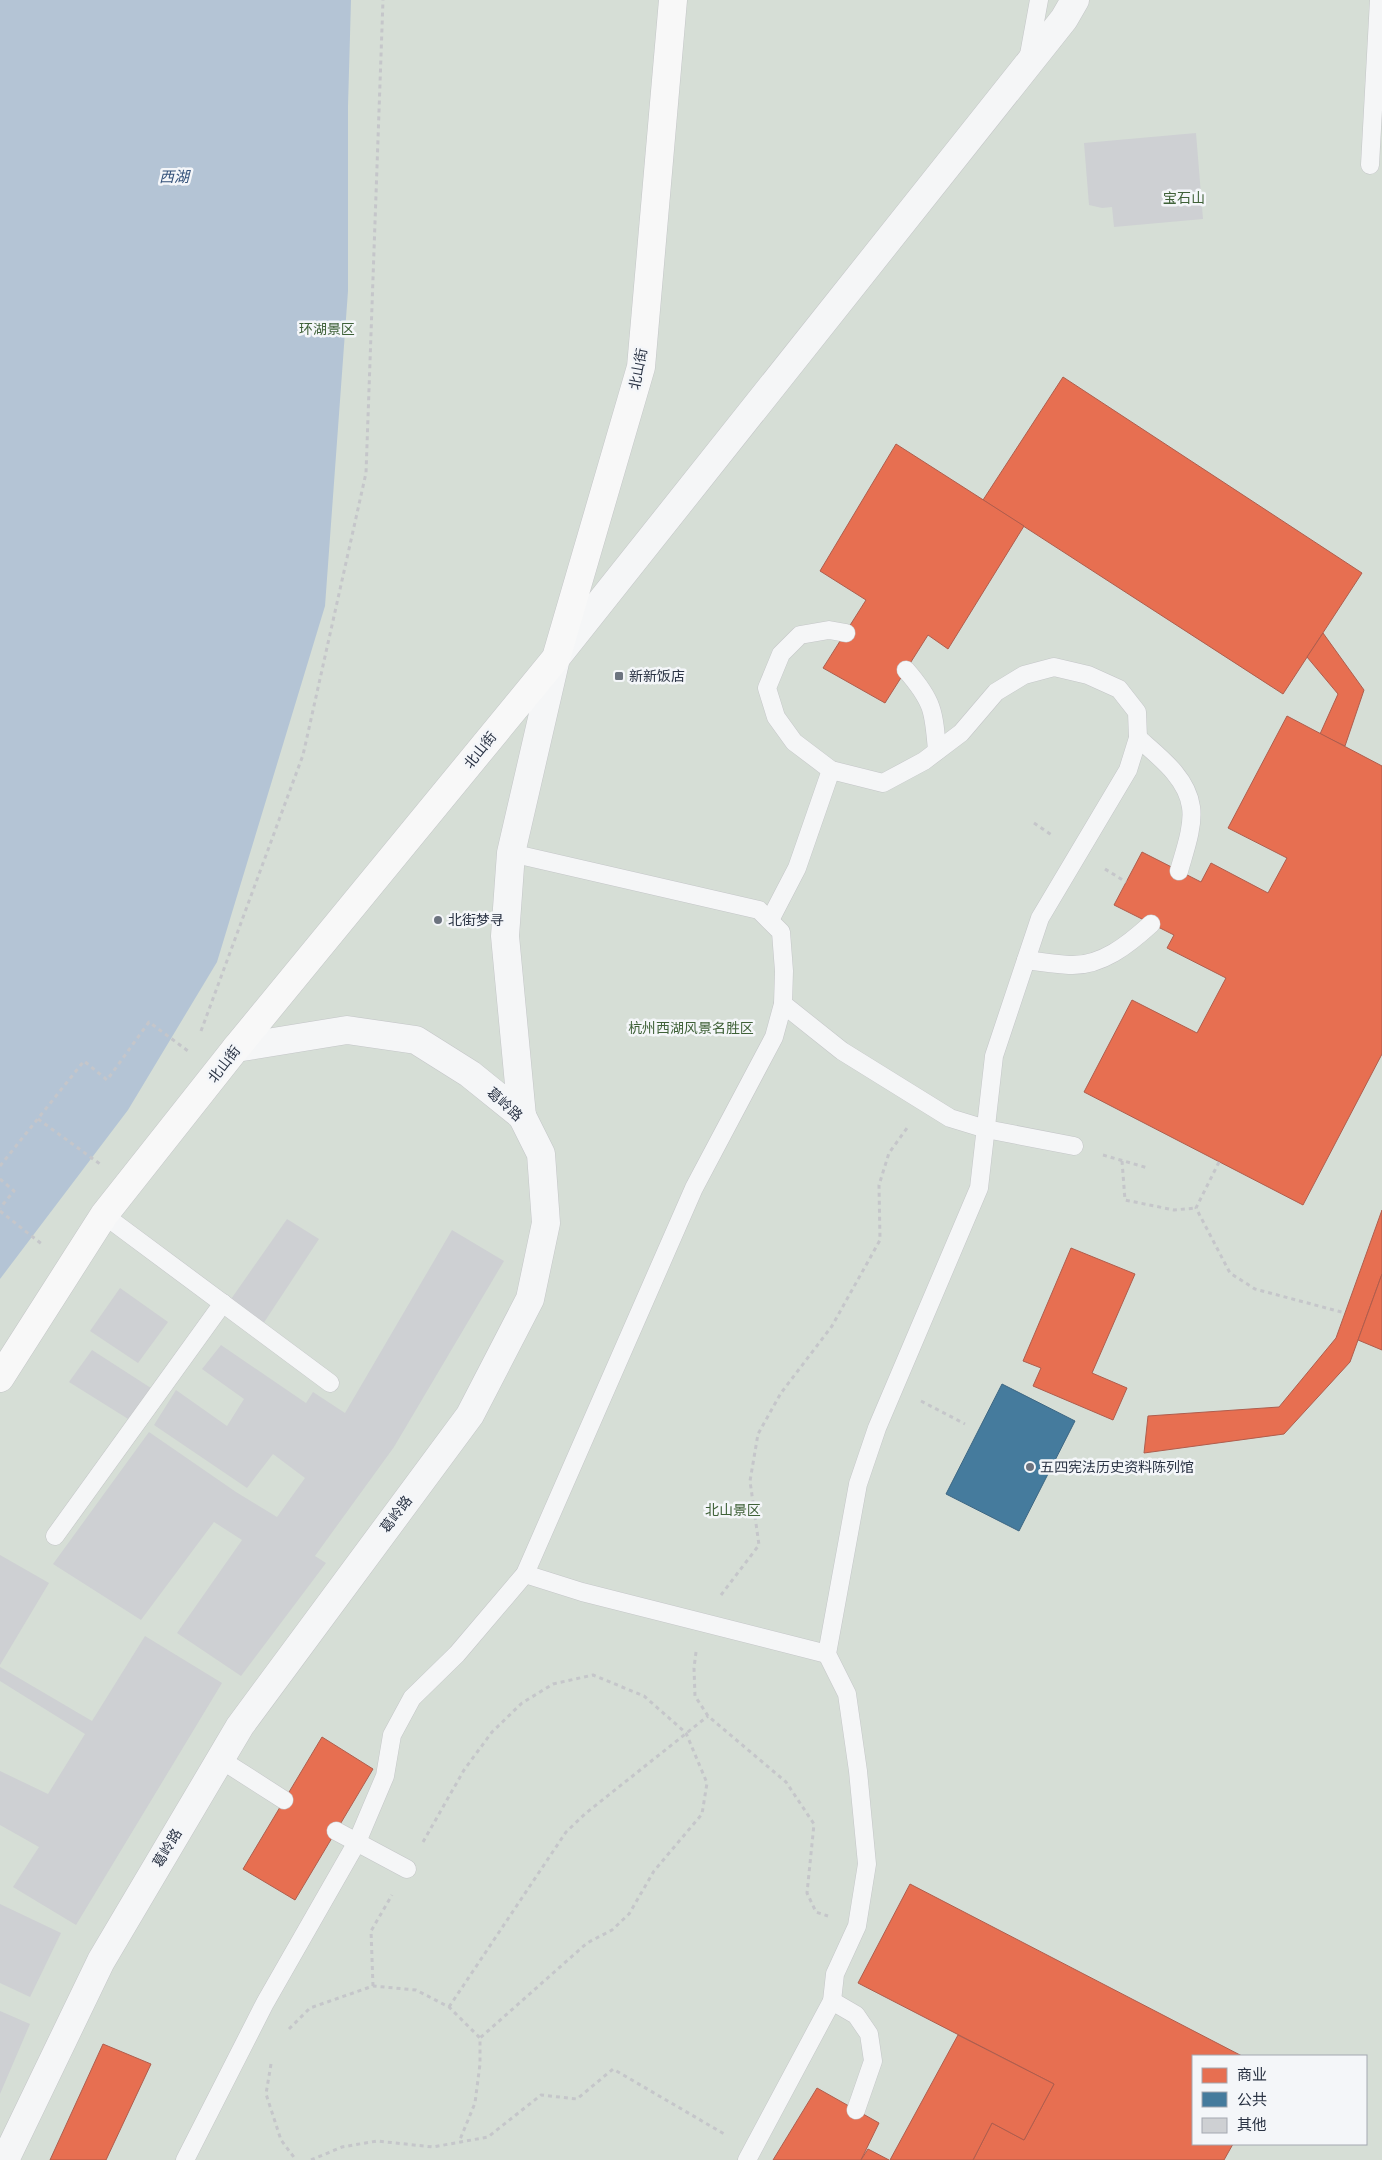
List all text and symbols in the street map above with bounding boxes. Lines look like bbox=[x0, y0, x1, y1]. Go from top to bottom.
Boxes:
water label: 西湖 bbox=[159, 168, 191, 185]
park label: 宝石山 bbox=[1163, 190, 1205, 206]
park label: 环湖景区 bbox=[299, 321, 355, 337]
street label: 北山街 bbox=[626, 347, 650, 391]
place label: 新新饭店 bbox=[629, 668, 685, 684]
marker: 新新饭店 bbox=[613, 670, 625, 682]
street label: 北山街 bbox=[461, 729, 499, 771]
place label: 北街梦寻 bbox=[448, 912, 504, 928]
marker: 北街梦寻 bbox=[432, 914, 444, 926]
park label: 杭州西湖风景名胜区 bbox=[628, 1020, 754, 1036]
street label: 北山街 bbox=[205, 1043, 243, 1085]
street label: 葛岭路 bbox=[484, 1084, 526, 1124]
place label: 五四宪法历史资料陈列馆 bbox=[1040, 1459, 1194, 1475]
marker: 五四宪法历史资料陈列馆 bbox=[1024, 1461, 1036, 1473]
street label: 葛岭路 bbox=[377, 1492, 415, 1536]
park label: 北山景区 bbox=[705, 1502, 761, 1518]
street label: 葛岭路 bbox=[149, 1826, 185, 1870]
legend bbox=[1192, 2055, 1367, 2145]
text: 商业 bbox=[1237, 2066, 1267, 2083]
text: 公共 bbox=[1237, 2091, 1267, 2108]
text: 其他 bbox=[1237, 2116, 1267, 2133]

